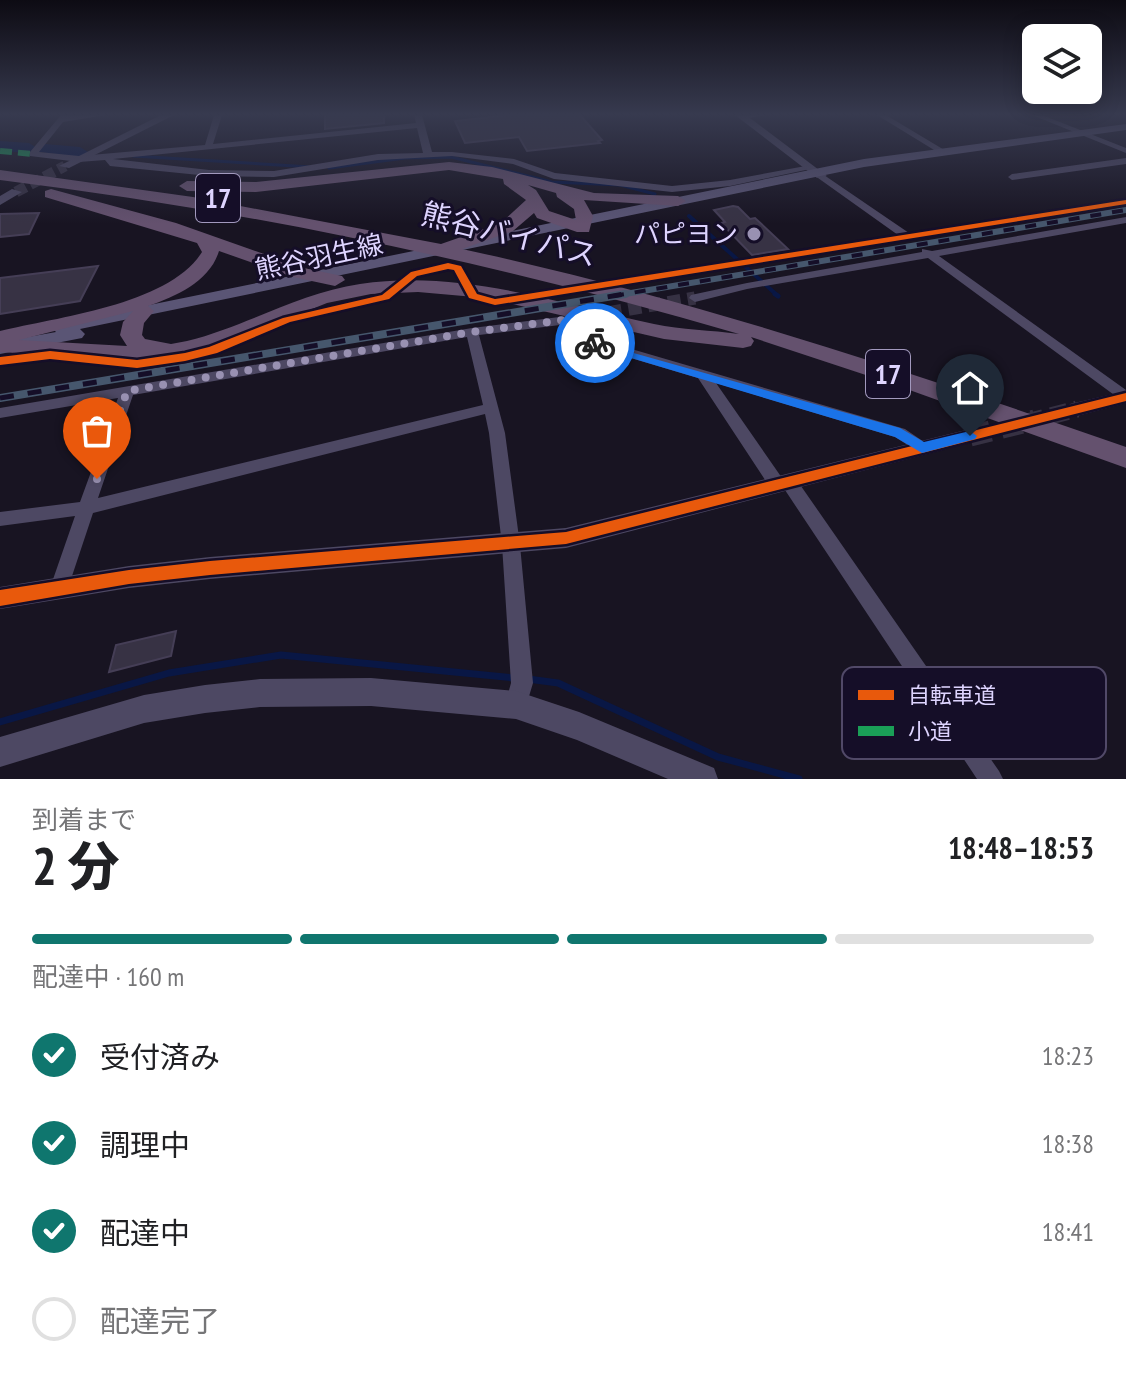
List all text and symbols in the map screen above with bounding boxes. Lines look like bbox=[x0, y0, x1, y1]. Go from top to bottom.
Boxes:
map controls bbox=[1022, 24, 1102, 104]
button: layers bbox=[1022, 24, 1102, 104]
road number: 17 bbox=[196, 174, 240, 222]
street label: 熊谷バイパス bbox=[418, 193, 601, 274]
place label: パピヨン bbox=[634, 217, 738, 250]
marker: パピヨン bbox=[745, 225, 763, 243]
street label: 熊谷羽生線 bbox=[252, 227, 386, 286]
courier bbox=[555, 303, 635, 383]
icon: bike bbox=[573, 321, 617, 365]
road number: 17 bbox=[866, 350, 910, 398]
pin bbox=[936, 354, 1004, 436]
icon: home bbox=[948, 366, 992, 410]
pin bbox=[63, 397, 131, 479]
icon: bag bbox=[75, 409, 119, 453]
legend bbox=[842, 667, 1106, 759]
text: 自転車道 bbox=[908, 681, 996, 709]
text: 小道 bbox=[908, 717, 952, 745]
text: 到着まで bbox=[32, 803, 136, 836]
text: 18:48–18:53 bbox=[948, 828, 1094, 867]
text: 2 分 bbox=[32, 832, 120, 899]
text: 配達中 · 160 m bbox=[32, 960, 184, 993]
icon: check bbox=[32, 1033, 76, 1077]
text: 受付済み bbox=[100, 1037, 220, 1076]
text: 18:23 bbox=[1042, 1039, 1094, 1072]
icon: check bbox=[32, 1121, 76, 1165]
text: 調理中 bbox=[100, 1125, 190, 1164]
text: 18:38 bbox=[1042, 1127, 1094, 1160]
icon: check bbox=[32, 1209, 76, 1253]
text: 配達中 bbox=[100, 1213, 190, 1252]
text: 18:41 bbox=[1042, 1215, 1094, 1248]
text: 配達完了 bbox=[100, 1301, 220, 1340]

